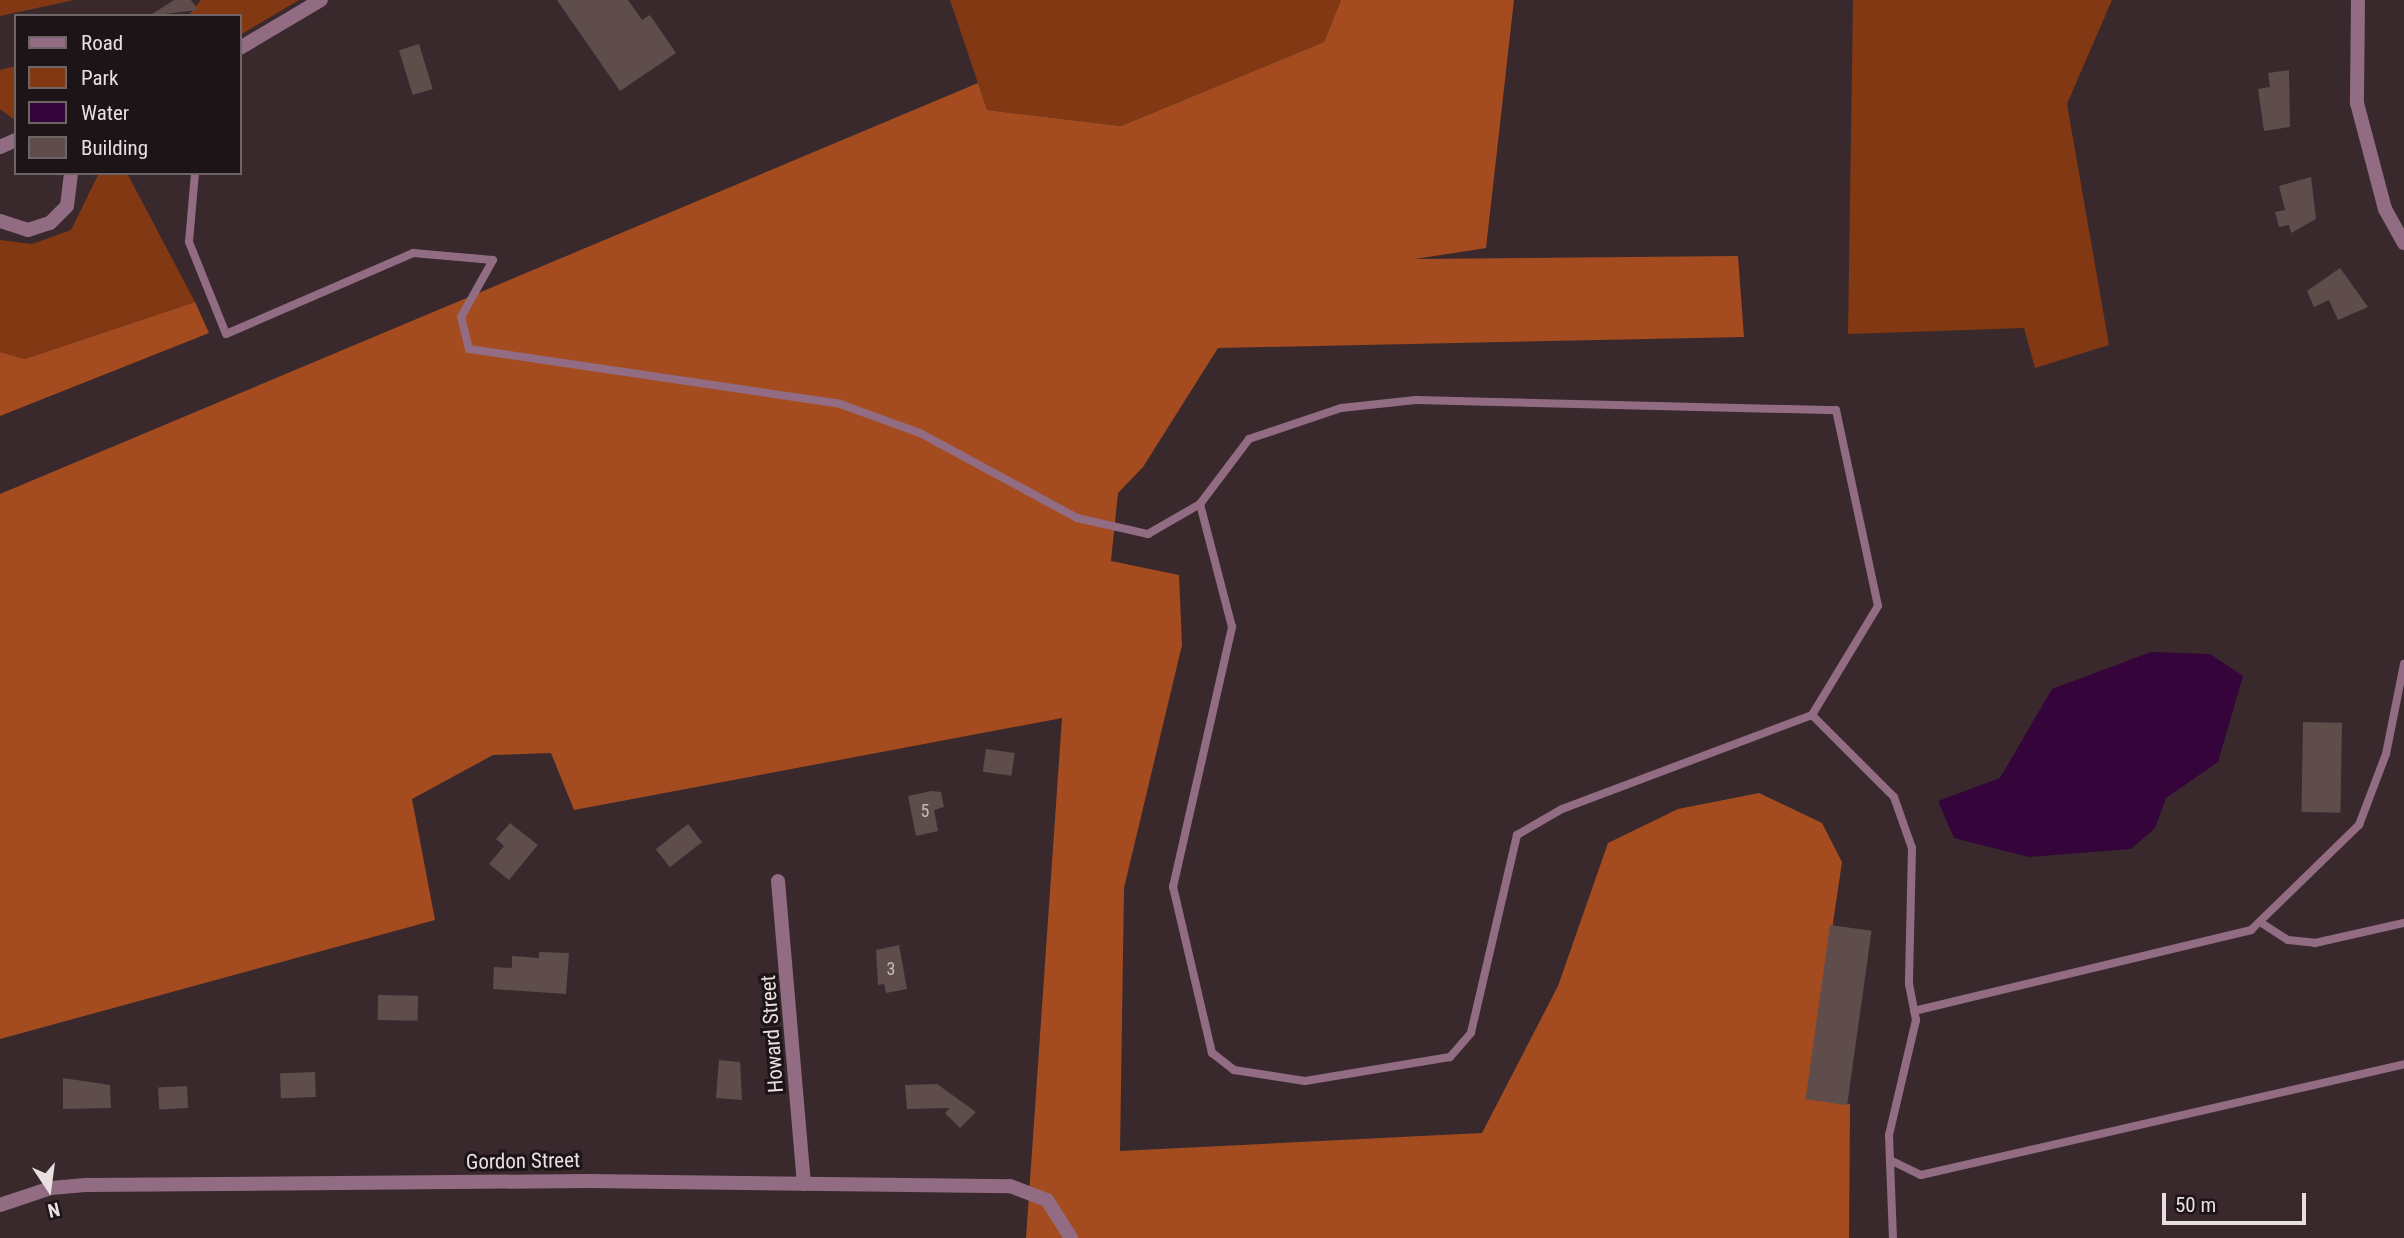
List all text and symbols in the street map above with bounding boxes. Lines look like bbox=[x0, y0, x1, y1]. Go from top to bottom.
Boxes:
legend bbox=[14, 14, 242, 175]
text: Road bbox=[81, 31, 123, 55]
text: Park bbox=[81, 66, 118, 90]
text: Water bbox=[81, 101, 129, 125]
text: Building bbox=[81, 136, 148, 160]
house number: 5 bbox=[921, 800, 929, 822]
house number: 3 bbox=[887, 958, 895, 980]
street label: Howard Street bbox=[755, 974, 789, 1094]
street label: Gordon Street bbox=[466, 1147, 580, 1175]
north arrow bbox=[14, 1154, 84, 1224]
scale bar bbox=[2166, 1178, 2310, 1222]
text: 50 m bbox=[2175, 1193, 2216, 1217]
text: N bbox=[46, 1197, 62, 1222]

